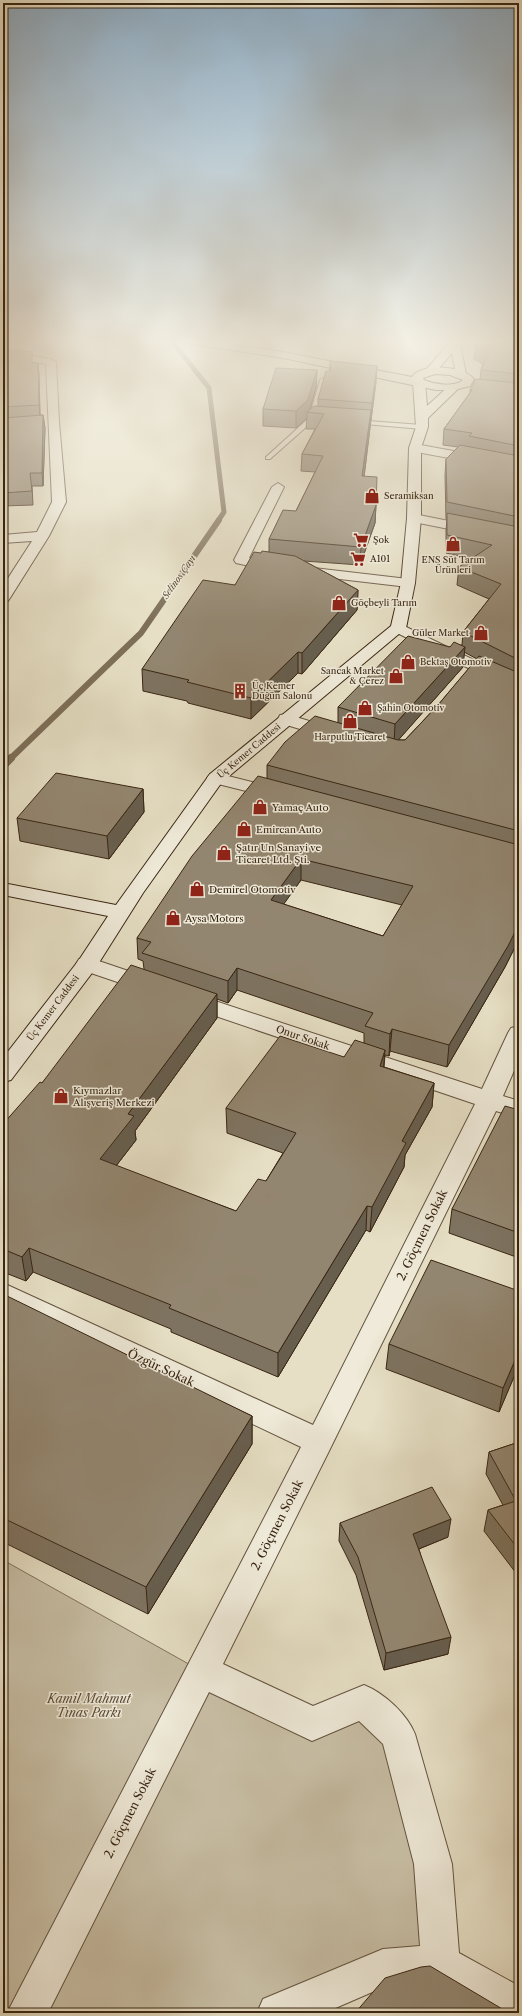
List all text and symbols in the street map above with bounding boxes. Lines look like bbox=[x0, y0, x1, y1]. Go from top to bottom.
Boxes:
shop icon: Seramiksan bbox=[363, 487, 381, 505]
place label: Seramiksan bbox=[384, 490, 434, 501]
supermarket icon: Şok bbox=[352, 531, 370, 549]
place label: Şok bbox=[373, 534, 390, 545]
shop icon: ENS Süt Tarım Ürünleri bbox=[444, 535, 462, 553]
supermarket icon: A101 bbox=[349, 550, 367, 568]
water label: Selinos Çayı bbox=[159, 553, 198, 601]
place label: A101 bbox=[369, 553, 390, 564]
place label: ENS Süt Tarım Ürünleri bbox=[421, 554, 485, 575]
shop icon: Göçbeyli Tarım bbox=[330, 594, 348, 612]
place label: Göçbeyli Tarım bbox=[351, 597, 418, 608]
shop icon: Güler Market bbox=[472, 624, 490, 642]
place label: Güler Market bbox=[412, 627, 470, 638]
shop icon: Bektaş Otomotiv bbox=[399, 653, 417, 671]
place label: Bektaş Otomotiv bbox=[420, 656, 492, 667]
place label: Sancak Market & Çerez bbox=[321, 665, 385, 686]
shop icon: Sancak Market & Çerez bbox=[387, 667, 405, 685]
place label: Üç Kemer Düğün Salonu bbox=[252, 680, 313, 701]
building icon: Üç Kemer Düğün Salonu bbox=[231, 682, 249, 700]
shop icon: Şahin Otomotiv bbox=[356, 699, 374, 717]
place label: Şahin Otomotiv bbox=[377, 702, 444, 713]
shop icon: Harputlu Ticaret bbox=[341, 712, 359, 730]
street label: Üç Kemer Caddesi bbox=[215, 721, 283, 780]
place label: Harputlu Ticaret bbox=[314, 731, 387, 742]
shop icon: Yamaç Auto bbox=[251, 798, 269, 816]
place label: Yamaç Auto bbox=[271, 801, 329, 814]
shop icon: Emircan Auto bbox=[235, 820, 253, 838]
place label: Emircan Auto bbox=[256, 823, 321, 836]
place label: Şatır Un Sanayi ve Ticaret Ltd. Şti. bbox=[236, 841, 321, 866]
shop icon: Şatır Un Sanayi ve Ticaret Ltd. Şti. bbox=[215, 844, 233, 862]
shop icon: Demirel Otomotiv bbox=[188, 880, 206, 898]
place label: Demirel Otomotiv bbox=[209, 883, 296, 896]
shop icon: Aysa Motors bbox=[164, 909, 182, 927]
place label: Aysa Motors bbox=[184, 912, 244, 925]
street label: Üç Kemer Caddesi bbox=[24, 972, 81, 1043]
street label: Onur Sokak bbox=[274, 1022, 333, 1053]
place label: Kıymazlar Alışveriş Merkezi bbox=[72, 1084, 155, 1109]
shop icon: Kıymazlar Alışveriş Merkezi bbox=[52, 1087, 70, 1105]
street label: 2. Göçmen Sokak bbox=[393, 1186, 451, 1283]
street label: Özgür Sokak bbox=[125, 1345, 198, 1390]
street label: 2. Göçmen Sokak bbox=[247, 1476, 306, 1573]
park label: Kamil Mahmut Tınas Parkı bbox=[46, 1691, 131, 1720]
street label: 2. Göçmen Sokak bbox=[100, 1764, 159, 1861]

